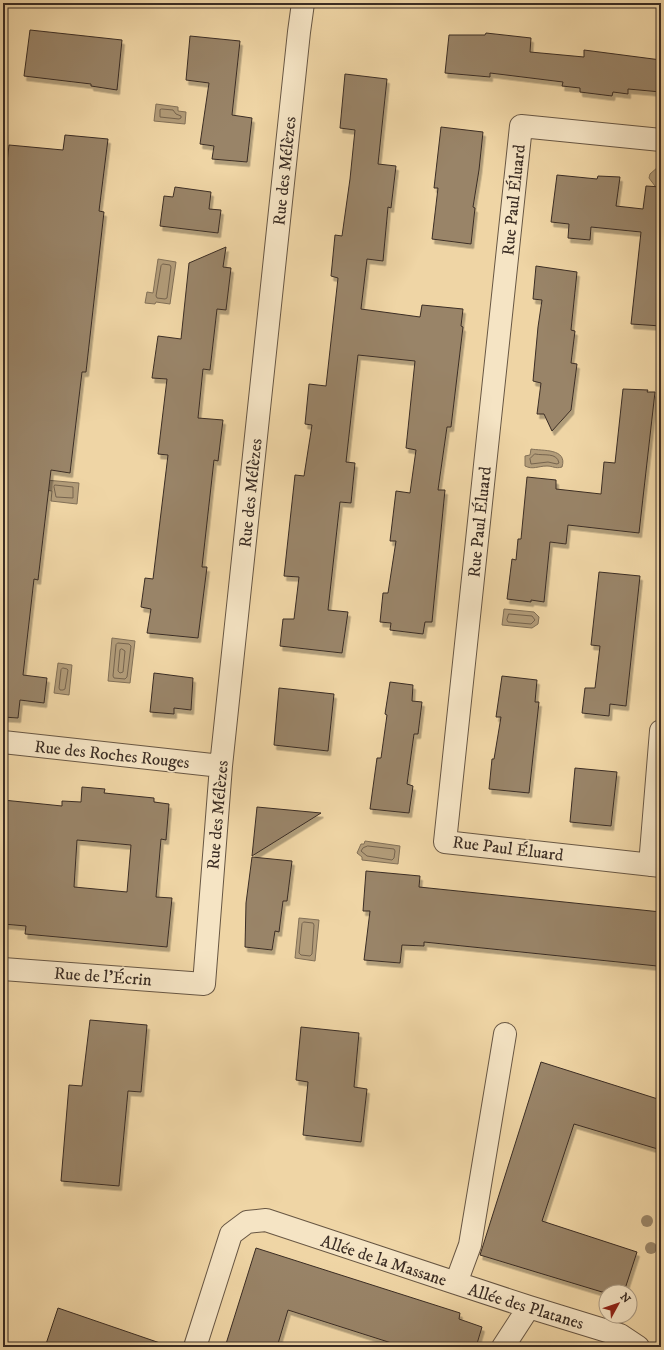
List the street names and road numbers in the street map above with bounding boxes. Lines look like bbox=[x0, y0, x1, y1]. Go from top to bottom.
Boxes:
street label: Rue des Mélèzes bbox=[268, 115, 302, 227]
street label: Rue Paul Éluard bbox=[497, 143, 531, 257]
street label: Rue des Mélèzes bbox=[234, 437, 268, 549]
street label: Rue Paul Éluard bbox=[463, 465, 497, 579]
street label: Rue des Roches Rouges bbox=[33, 736, 191, 774]
street label: Rue des Mélèzes bbox=[202, 759, 234, 871]
street label: Rue Paul Éluard bbox=[451, 831, 565, 867]
street label: Rue de l'Écrin bbox=[53, 963, 153, 991]
street label: Allée de la Massane bbox=[318, 1230, 449, 1292]
street label: Allée des Platanes bbox=[465, 1279, 587, 1335]

